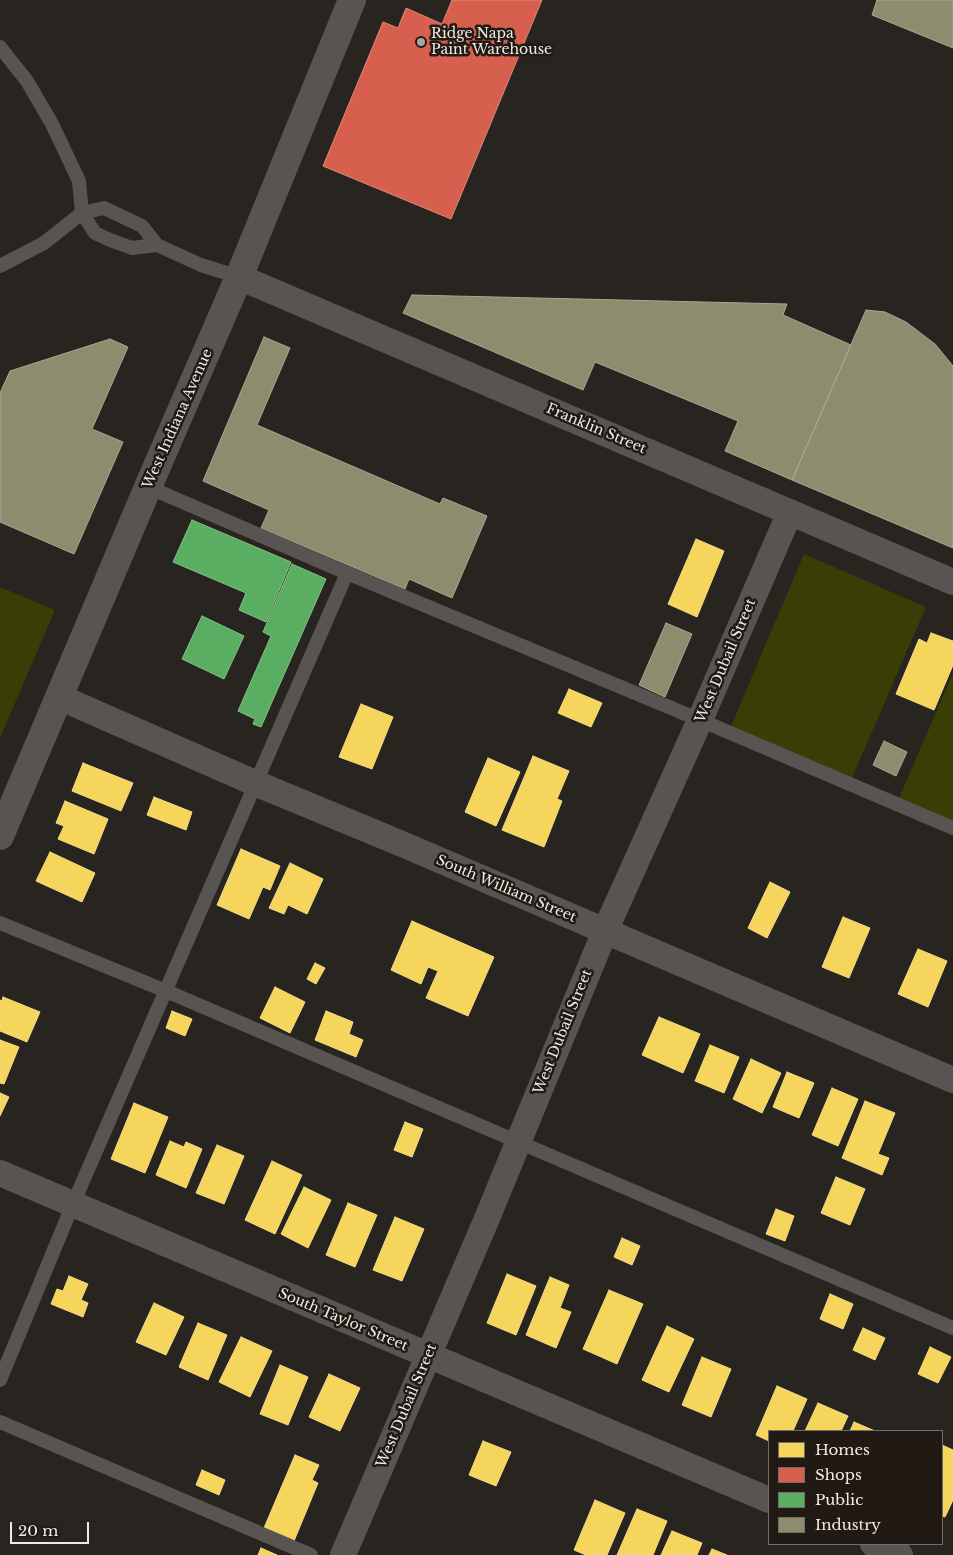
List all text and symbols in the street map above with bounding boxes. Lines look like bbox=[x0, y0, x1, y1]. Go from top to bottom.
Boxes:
place label: Ridge Napa Paint Warehouse bbox=[431, 26, 552, 58]
marker: Ridge Napa Paint Warehouse bbox=[415, 36, 427, 48]
street label: West Indiana Avenue bbox=[140, 347, 216, 491]
street label: Franklin Street bbox=[543, 400, 649, 458]
street label: West Dubail Street bbox=[692, 596, 760, 726]
street label: South William Street bbox=[433, 852, 579, 926]
street label: West Dubail Street bbox=[530, 967, 596, 1097]
street label: South Taylor Street bbox=[276, 1285, 410, 1355]
street label: West Dubail Street bbox=[373, 1341, 441, 1471]
legend bbox=[768, 1430, 943, 1545]
text: Homes bbox=[815, 1440, 870, 1459]
text: Shops bbox=[815, 1465, 862, 1484]
text: Public bbox=[815, 1490, 863, 1509]
scale bar bbox=[12, 1512, 91, 1544]
text: Industry bbox=[815, 1515, 881, 1534]
text: 20 m bbox=[18, 1521, 58, 1540]

